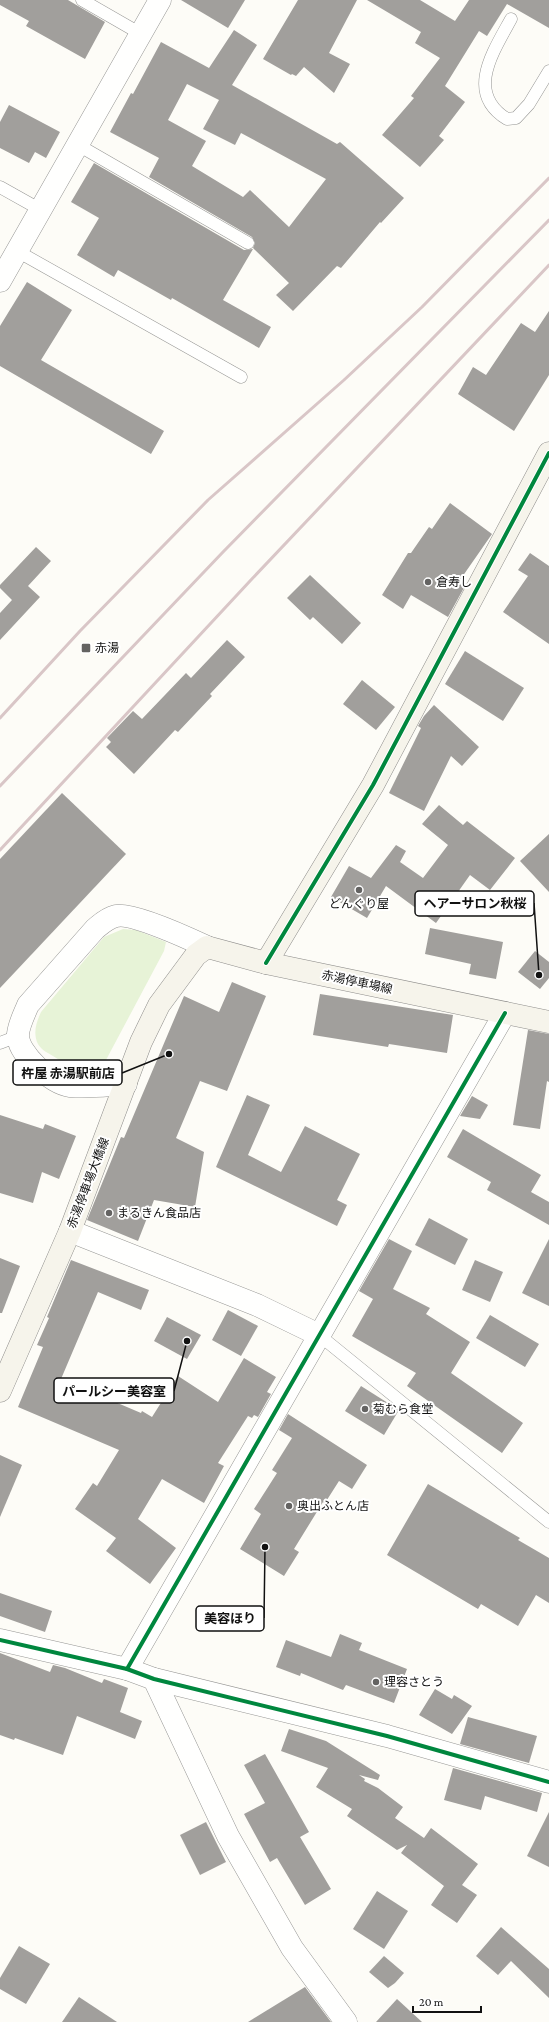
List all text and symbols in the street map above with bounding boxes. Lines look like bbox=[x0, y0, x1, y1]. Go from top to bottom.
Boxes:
place label: 倉寿し bbox=[436, 575, 472, 589]
marker: 倉寿し bbox=[423, 577, 433, 587]
place label: 赤湯 bbox=[95, 641, 119, 655]
marker: 赤湯 bbox=[80, 642, 92, 654]
marker: どんぐり屋 bbox=[354, 885, 364, 895]
callout: ヘアーサロン秋桜 bbox=[415, 891, 534, 916]
text: ヘアーサロン秋桜 bbox=[424, 896, 526, 911]
place label: どんぐり屋 bbox=[329, 897, 389, 911]
street label: 赤湯停車場線 bbox=[320, 968, 394, 996]
callout: 杵屋 赤湯駅前店 bbox=[13, 1060, 122, 1085]
text: 杵屋 赤湯駅前店 bbox=[21, 1066, 115, 1081]
street label: 赤湯停車場大橋線 bbox=[64, 1136, 112, 1230]
place label: まるきん食品店 bbox=[117, 1206, 201, 1220]
marker: まるきん食品店 bbox=[104, 1208, 114, 1218]
callout: パールシー美容室 bbox=[54, 1378, 174, 1403]
text: パールシー美容室 bbox=[62, 1384, 166, 1399]
place label: 菊むら食堂 bbox=[373, 1402, 433, 1416]
marker: 菊むら食堂 bbox=[360, 1404, 370, 1414]
place label: 奥出ふとん店 bbox=[297, 1499, 369, 1513]
marker: 奥出ふとん店 bbox=[284, 1501, 294, 1511]
callout: 美容ほり bbox=[196, 1606, 264, 1631]
text: 美容ほり bbox=[204, 1611, 256, 1626]
place label: 理容さとう bbox=[384, 1675, 444, 1689]
marker: 理容さとう bbox=[371, 1677, 381, 1687]
scale bar bbox=[413, 1988, 481, 2014]
text: 20 m bbox=[419, 1995, 444, 2009]

